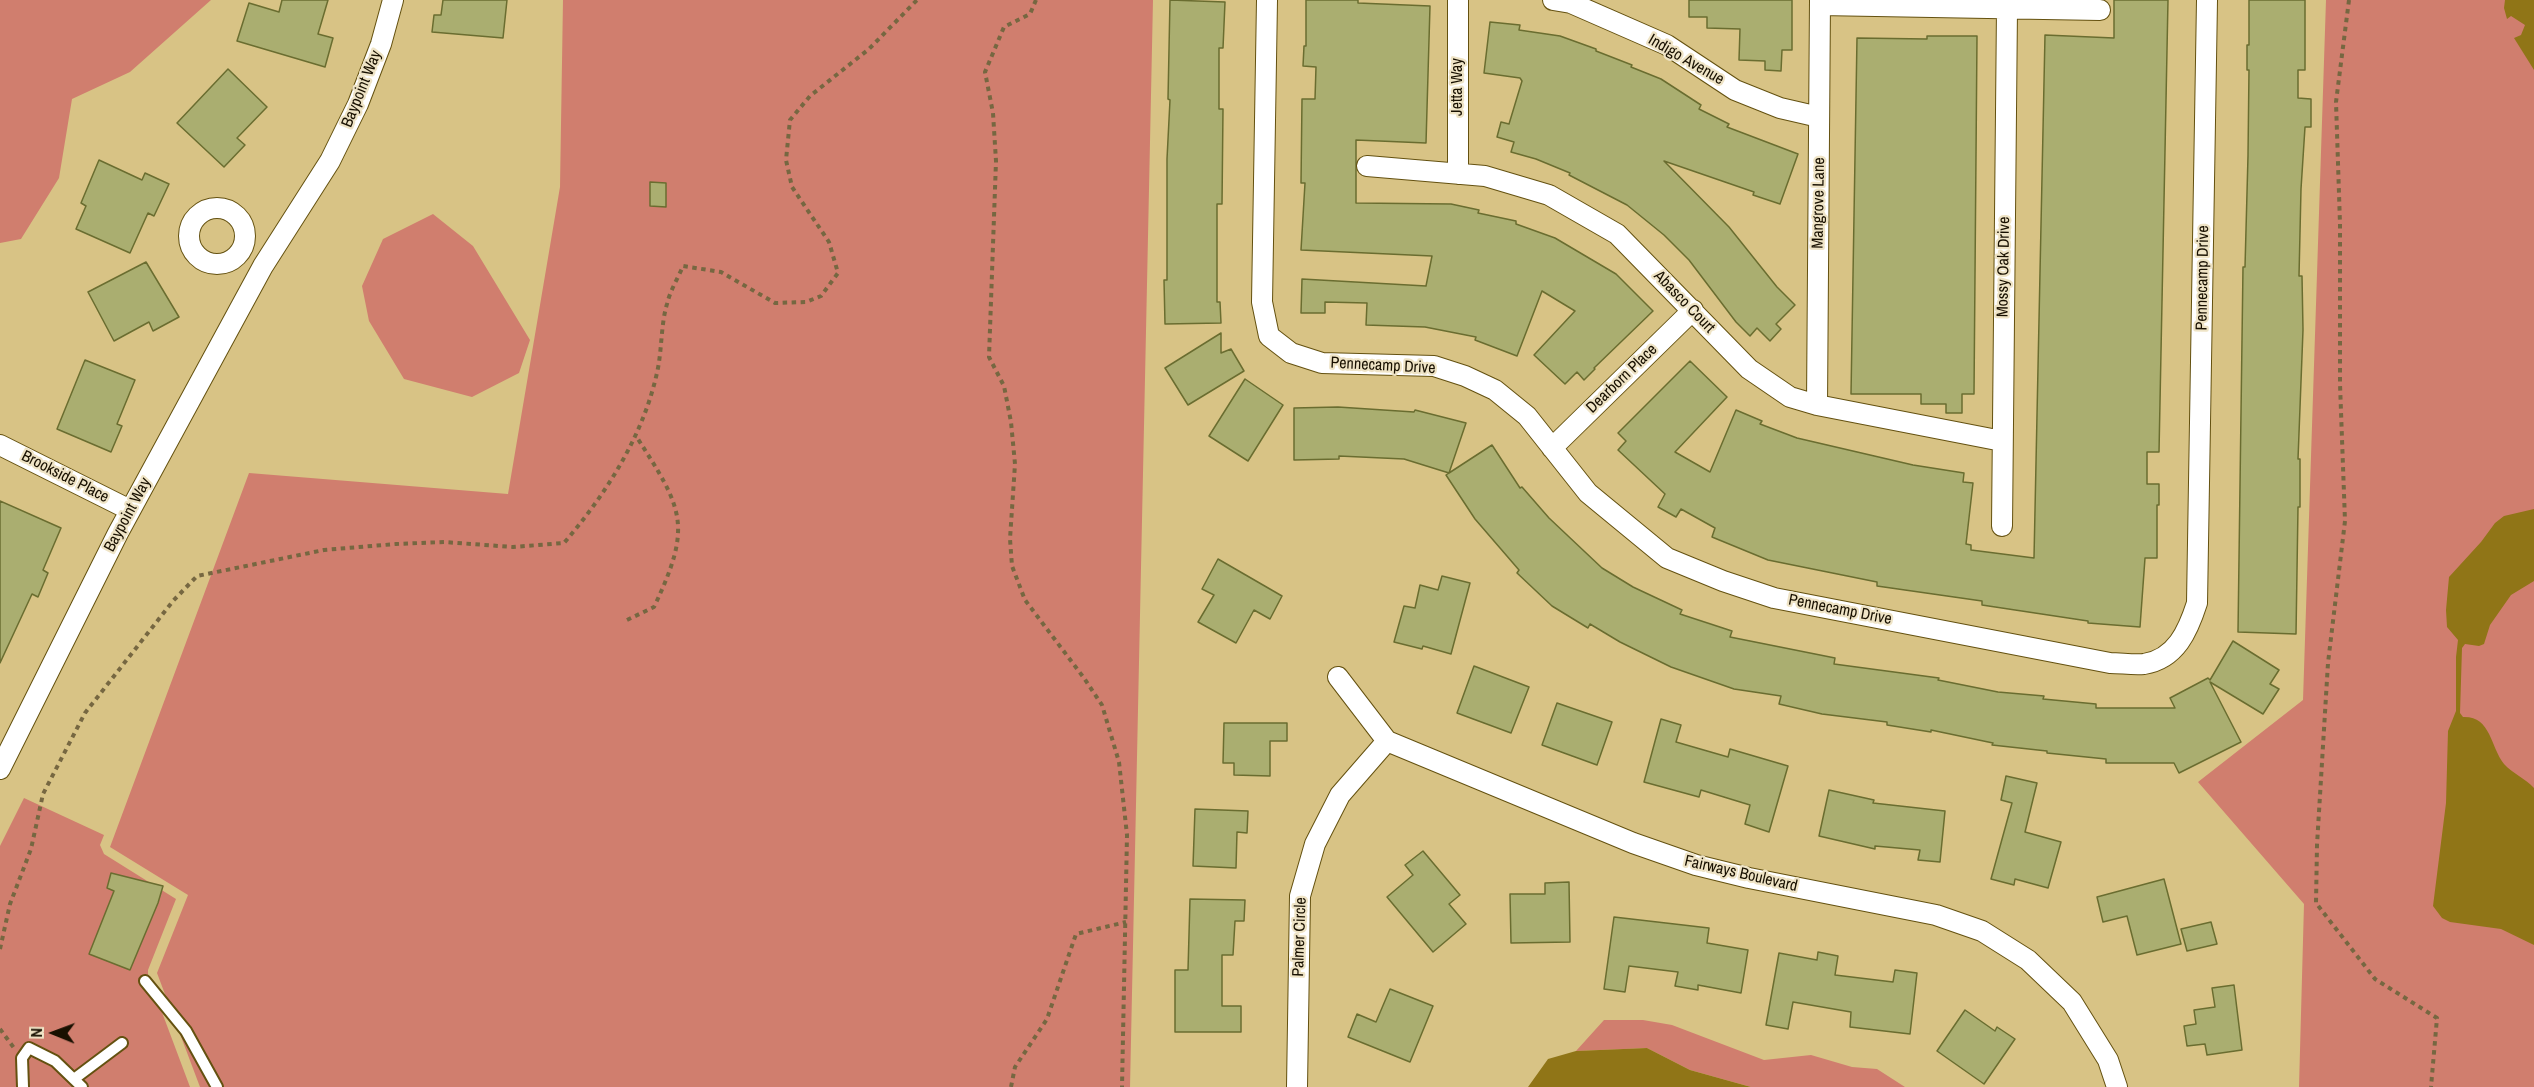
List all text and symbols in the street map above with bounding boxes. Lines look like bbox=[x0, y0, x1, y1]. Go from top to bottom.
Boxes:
street label: Indigo Avenue bbox=[1645, 31, 1727, 89]
street label: Baypoint Way bbox=[338, 48, 386, 130]
street label: Jetta Way bbox=[1448, 58, 1468, 116]
street label: Mangrove Lane bbox=[1809, 157, 1829, 249]
street label: Mossy Oak Drive bbox=[1994, 217, 2014, 317]
street label: Pennecamp Drive bbox=[2192, 225, 2214, 331]
street label: Abasco Court bbox=[1649, 267, 1719, 337]
street label: Dearborn Place bbox=[1583, 340, 1661, 418]
street label: Pennecamp Drive bbox=[1330, 354, 1436, 378]
street label: Brookside Place bbox=[18, 447, 112, 507]
street label: Baypoint Way bbox=[100, 475, 156, 555]
street label: Pennecamp Drive bbox=[1787, 591, 1893, 629]
street label: Fairways Boulevard bbox=[1683, 852, 1799, 896]
street label: Palmer Circle bbox=[1289, 897, 1311, 977]
north arrow bbox=[24, 1003, 84, 1063]
text: N bbox=[25, 1028, 47, 1038]

